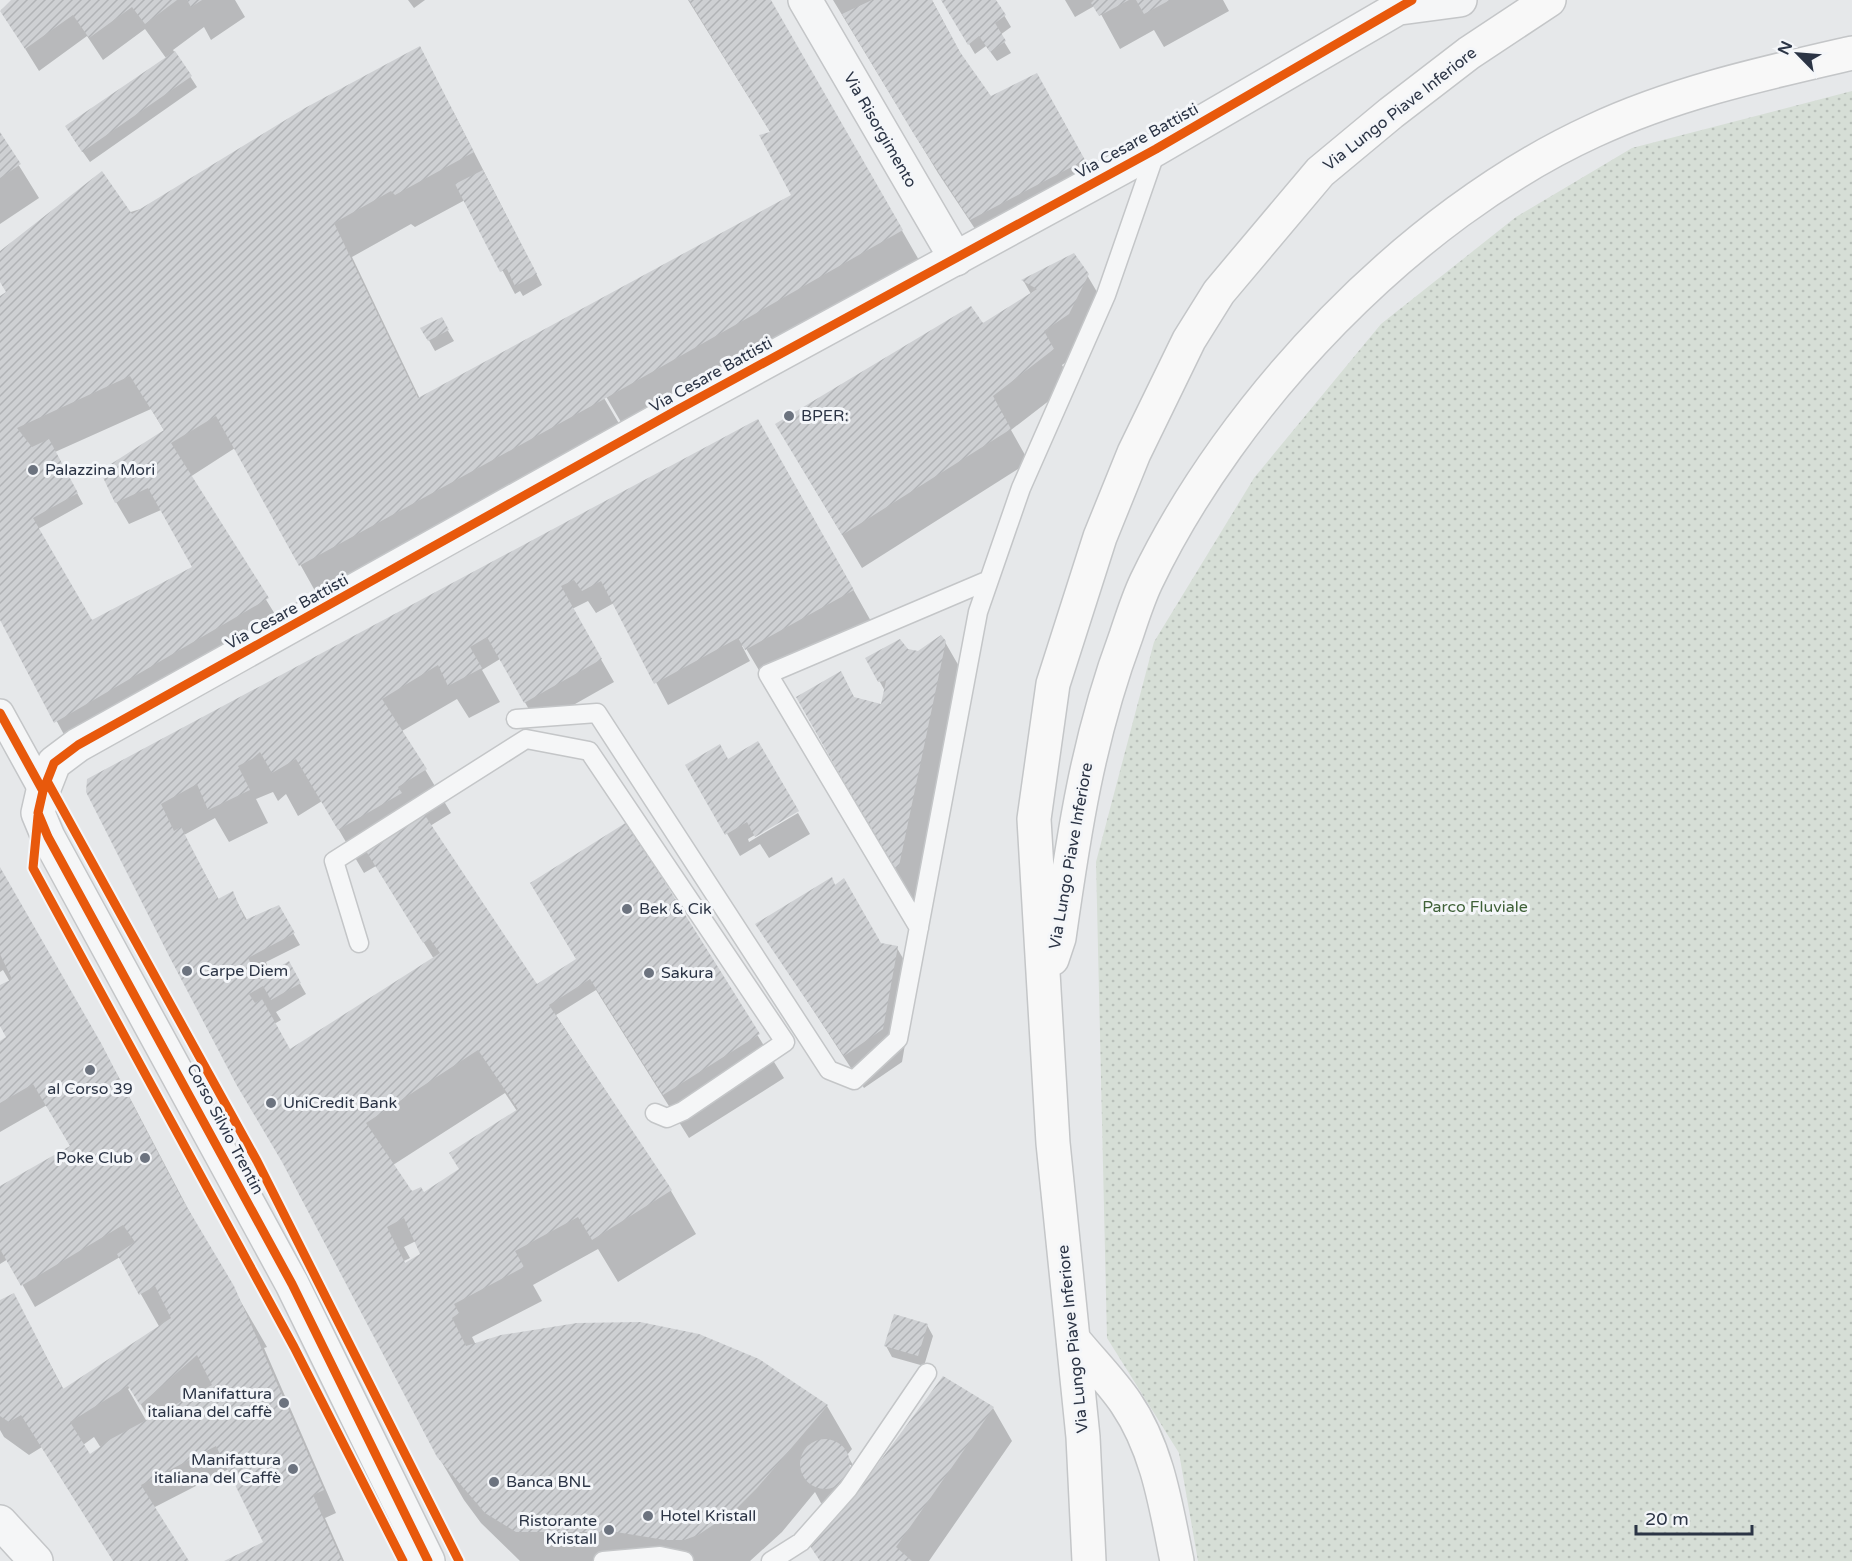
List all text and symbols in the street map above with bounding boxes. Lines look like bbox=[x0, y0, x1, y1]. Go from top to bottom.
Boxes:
north arrow bbox=[1768, 24, 1828, 84]
text: N bbox=[1774, 38, 1797, 58]
street label: Via Lungo Piave Inferiore bbox=[1319, 43, 1481, 175]
street label: Via Risorgimento bbox=[839, 69, 921, 191]
street label: Via Cesare Battisti bbox=[1072, 99, 1202, 183]
street label: Via Cesare Battisti bbox=[646, 333, 776, 417]
place label: BPER: bbox=[801, 406, 849, 426]
marker: BPER: bbox=[782, 409, 796, 423]
place label: Palazzina Mori bbox=[45, 460, 155, 480]
marker: Palazzina Mori bbox=[26, 463, 40, 477]
street label: Via Cesare Battisti bbox=[222, 570, 352, 654]
street label: Via Lungo Piave Inferiore bbox=[1045, 761, 1097, 951]
park label: Parco Fluviale bbox=[1422, 897, 1528, 917]
place label: Bek & Cik bbox=[639, 899, 712, 919]
marker: Bek & Cik bbox=[620, 902, 634, 916]
place label: Carpe Diem bbox=[199, 961, 288, 981]
place label: Sakura bbox=[661, 963, 713, 983]
marker: Carpe Diem bbox=[180, 964, 194, 978]
marker: Sakura bbox=[642, 966, 656, 980]
street label: Corso Silvio Trentin bbox=[182, 1060, 268, 1198]
marker: al Corso 39 bbox=[83, 1063, 97, 1077]
place label: al Corso 39 bbox=[47, 1079, 133, 1099]
place label: UniCredit Bank bbox=[283, 1093, 398, 1113]
marker: UniCredit Bank bbox=[264, 1096, 278, 1110]
place label: Poke Club bbox=[56, 1148, 133, 1168]
marker: Poke Club bbox=[138, 1151, 152, 1165]
street label: Via Lungo Piave Inferiore bbox=[1053, 1244, 1093, 1434]
place label: Manifattura italiana del caffè bbox=[147, 1384, 272, 1422]
marker: Manifattura italiana del caffè bbox=[277, 1396, 291, 1410]
place label: Manifattura italiana del Caffè bbox=[154, 1450, 281, 1488]
marker: Manifattura italiana del Caffè bbox=[286, 1462, 300, 1476]
place label: Banca BNL bbox=[506, 1472, 591, 1492]
marker: Banca BNL bbox=[487, 1475, 501, 1489]
scale bar bbox=[1636, 1498, 1752, 1536]
place label: Hotel Kristall bbox=[660, 1506, 756, 1526]
text: 20 m bbox=[1645, 1508, 1689, 1530]
marker: Hotel Kristall bbox=[641, 1509, 655, 1523]
place label: Ristorante Kristall bbox=[519, 1511, 597, 1549]
marker: Ristorante Kristall bbox=[602, 1523, 616, 1537]

